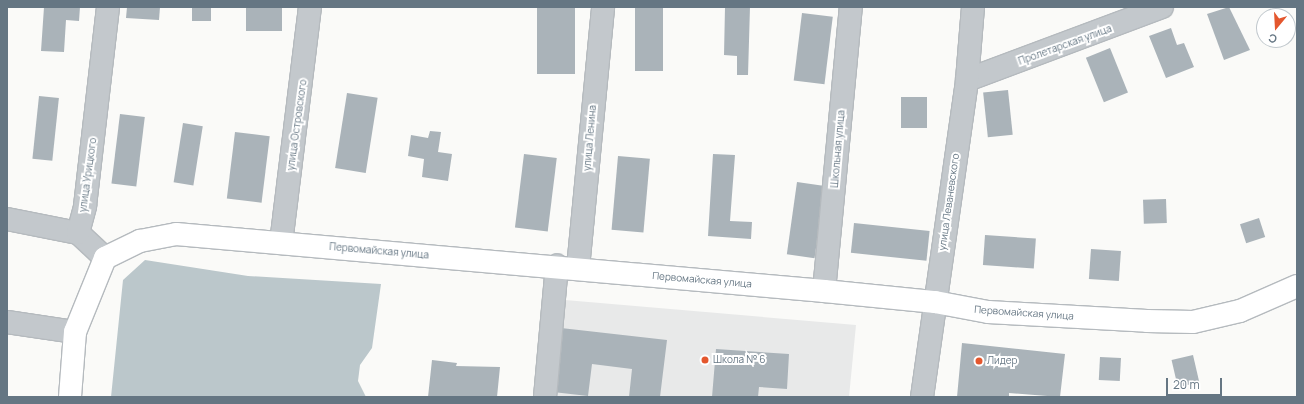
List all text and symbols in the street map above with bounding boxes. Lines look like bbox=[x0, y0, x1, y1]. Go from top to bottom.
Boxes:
north arrow bbox=[1256, 8, 1296, 48]
street label: Пролетарская улица bbox=[1017, 23, 1113, 67]
text: С bbox=[1266, 31, 1279, 47]
street label: улица Островского bbox=[285, 79, 309, 171]
street label: улица Ленина bbox=[581, 105, 599, 171]
street label: Школьная улица bbox=[829, 110, 847, 188]
street label: улица Урицкого bbox=[77, 137, 99, 213]
street label: улица Леваневского bbox=[936, 153, 962, 251]
street label: Первомайская улица bbox=[329, 241, 429, 261]
street label: Первомайская улица bbox=[652, 270, 752, 290]
street label: Первомайская улица bbox=[974, 304, 1074, 322]
place label: Школа № 6 bbox=[713, 354, 765, 366]
marker: Школа № 6 bbox=[700, 355, 710, 365]
place label: Лидер bbox=[987, 355, 1017, 367]
marker: Лидер bbox=[974, 356, 984, 366]
scale bar bbox=[1168, 370, 1224, 396]
text: 20 m bbox=[1173, 376, 1200, 393]

